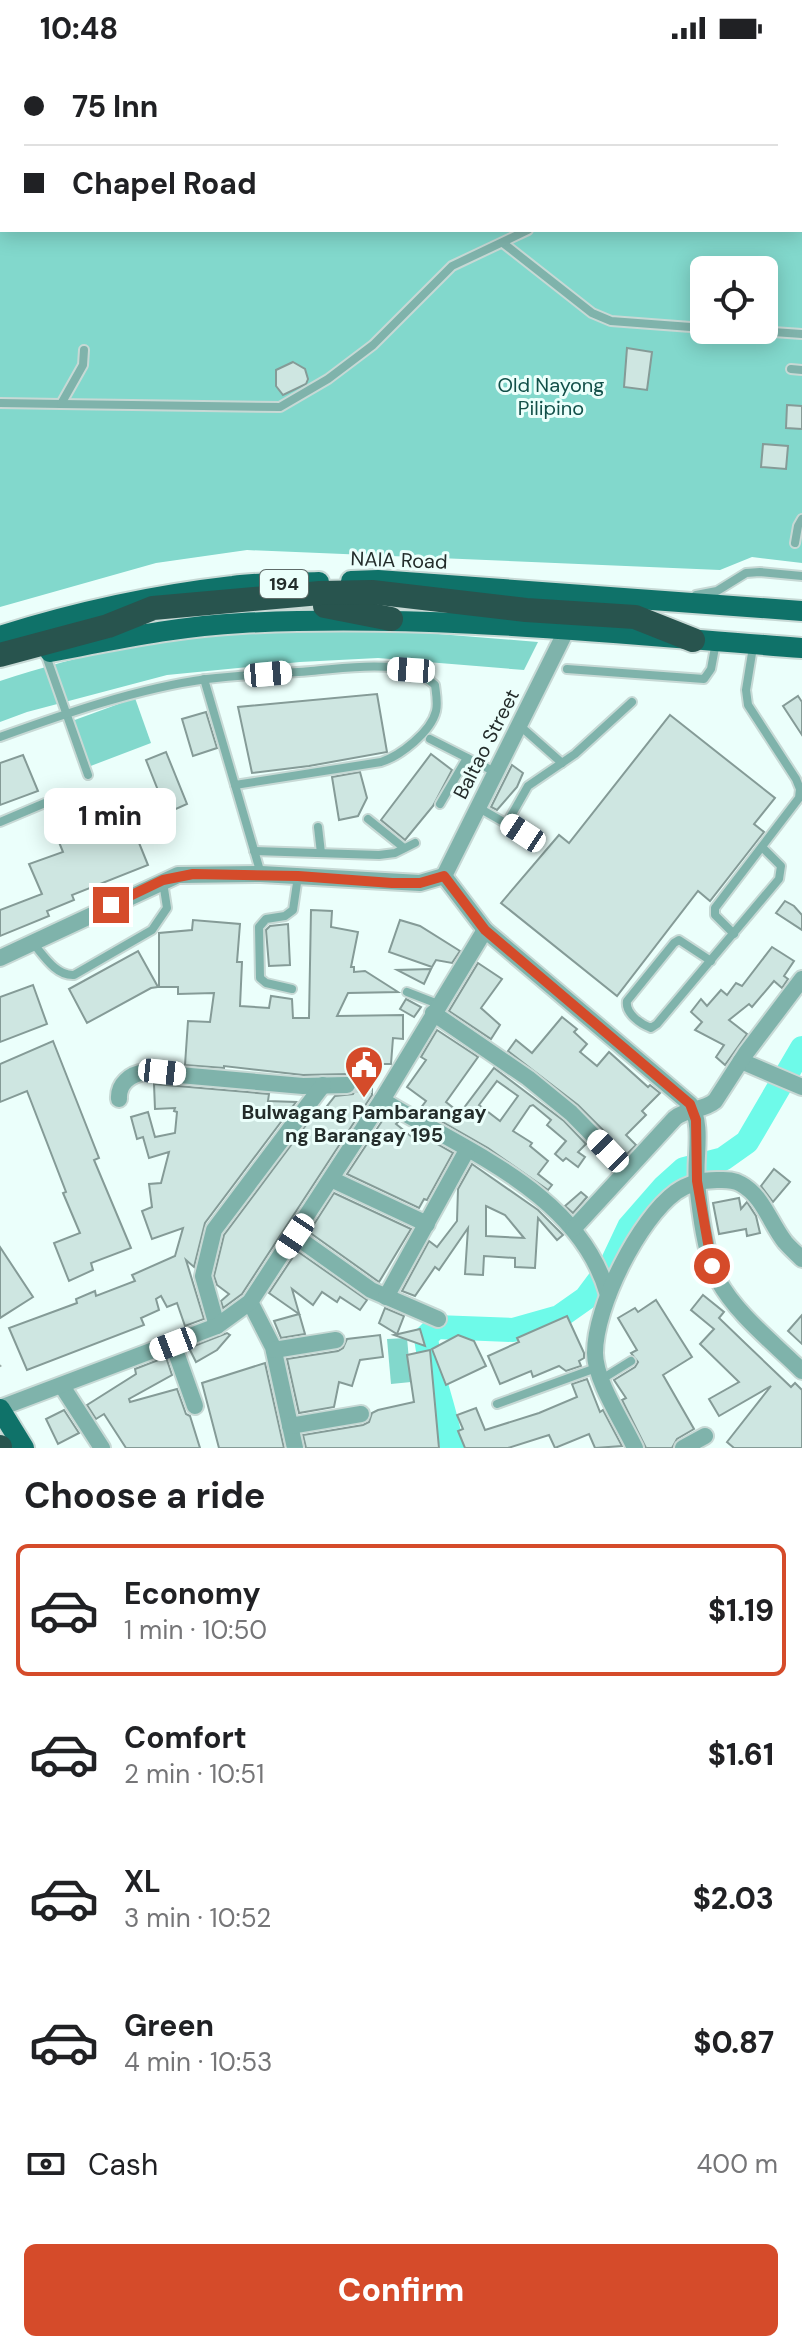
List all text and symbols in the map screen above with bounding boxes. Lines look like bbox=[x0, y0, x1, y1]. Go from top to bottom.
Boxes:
text: 10:48 bbox=[40, 9, 118, 48]
text: 75 Inn bbox=[72, 87, 158, 126]
text: Chapel Road bbox=[72, 164, 257, 203]
map controls bbox=[690, 256, 778, 344]
button: locate bbox=[690, 256, 778, 344]
park label: Old Nayong Pilipino bbox=[498, 372, 604, 421]
street label: NAIA Road bbox=[350, 545, 448, 575]
road number: 194 bbox=[260, 570, 308, 598]
car bbox=[386, 656, 436, 684]
car bbox=[243, 660, 293, 688]
street label: Baltao Street bbox=[447, 685, 525, 803]
callout: 1 min bbox=[45, 789, 177, 845]
text: 1 min bbox=[78, 799, 142, 833]
car bbox=[496, 810, 550, 856]
route end bbox=[93, 887, 129, 923]
public building icon: Bulwagang Pambarangay ng Barangay 195 bbox=[343, 1044, 385, 1099]
car bbox=[137, 1058, 187, 1086]
place label: Bulwagang Pambarangay ng Barangay 195 bbox=[241, 1099, 487, 1148]
car bbox=[583, 1125, 633, 1177]
car bbox=[272, 1209, 318, 1263]
route start bbox=[694, 1248, 730, 1284]
car bbox=[146, 1324, 200, 1364]
text: Choose a ride bbox=[24, 1472, 265, 1519]
icon: car bbox=[28, 1574, 100, 1646]
text: Economy bbox=[124, 1574, 261, 1613]
text: $1.19 bbox=[708, 1591, 774, 1630]
text: 1 min · 10:50 bbox=[124, 1613, 267, 1647]
icon: car bbox=[28, 1718, 100, 1790]
text: Comfort bbox=[124, 1718, 247, 1757]
text: $1.61 bbox=[708, 1735, 774, 1774]
text: 2 min · 10:51 bbox=[124, 1757, 264, 1791]
icon: car bbox=[28, 1862, 100, 1934]
text: XL bbox=[124, 1862, 161, 1901]
text: $2.03 bbox=[693, 1879, 774, 1918]
text: 3 min · 10:52 bbox=[124, 1901, 271, 1935]
icon: car bbox=[28, 2006, 100, 2078]
text: Green bbox=[124, 2006, 214, 2045]
text: $0.87 bbox=[693, 2023, 774, 2062]
text: 4 min · 10:53 bbox=[124, 2045, 272, 2079]
icon: cash bbox=[24, 2142, 68, 2186]
text: Cash bbox=[88, 2145, 158, 2184]
text: 400 m bbox=[697, 2147, 778, 2181]
button: Confirm bbox=[24, 2244, 778, 2336]

